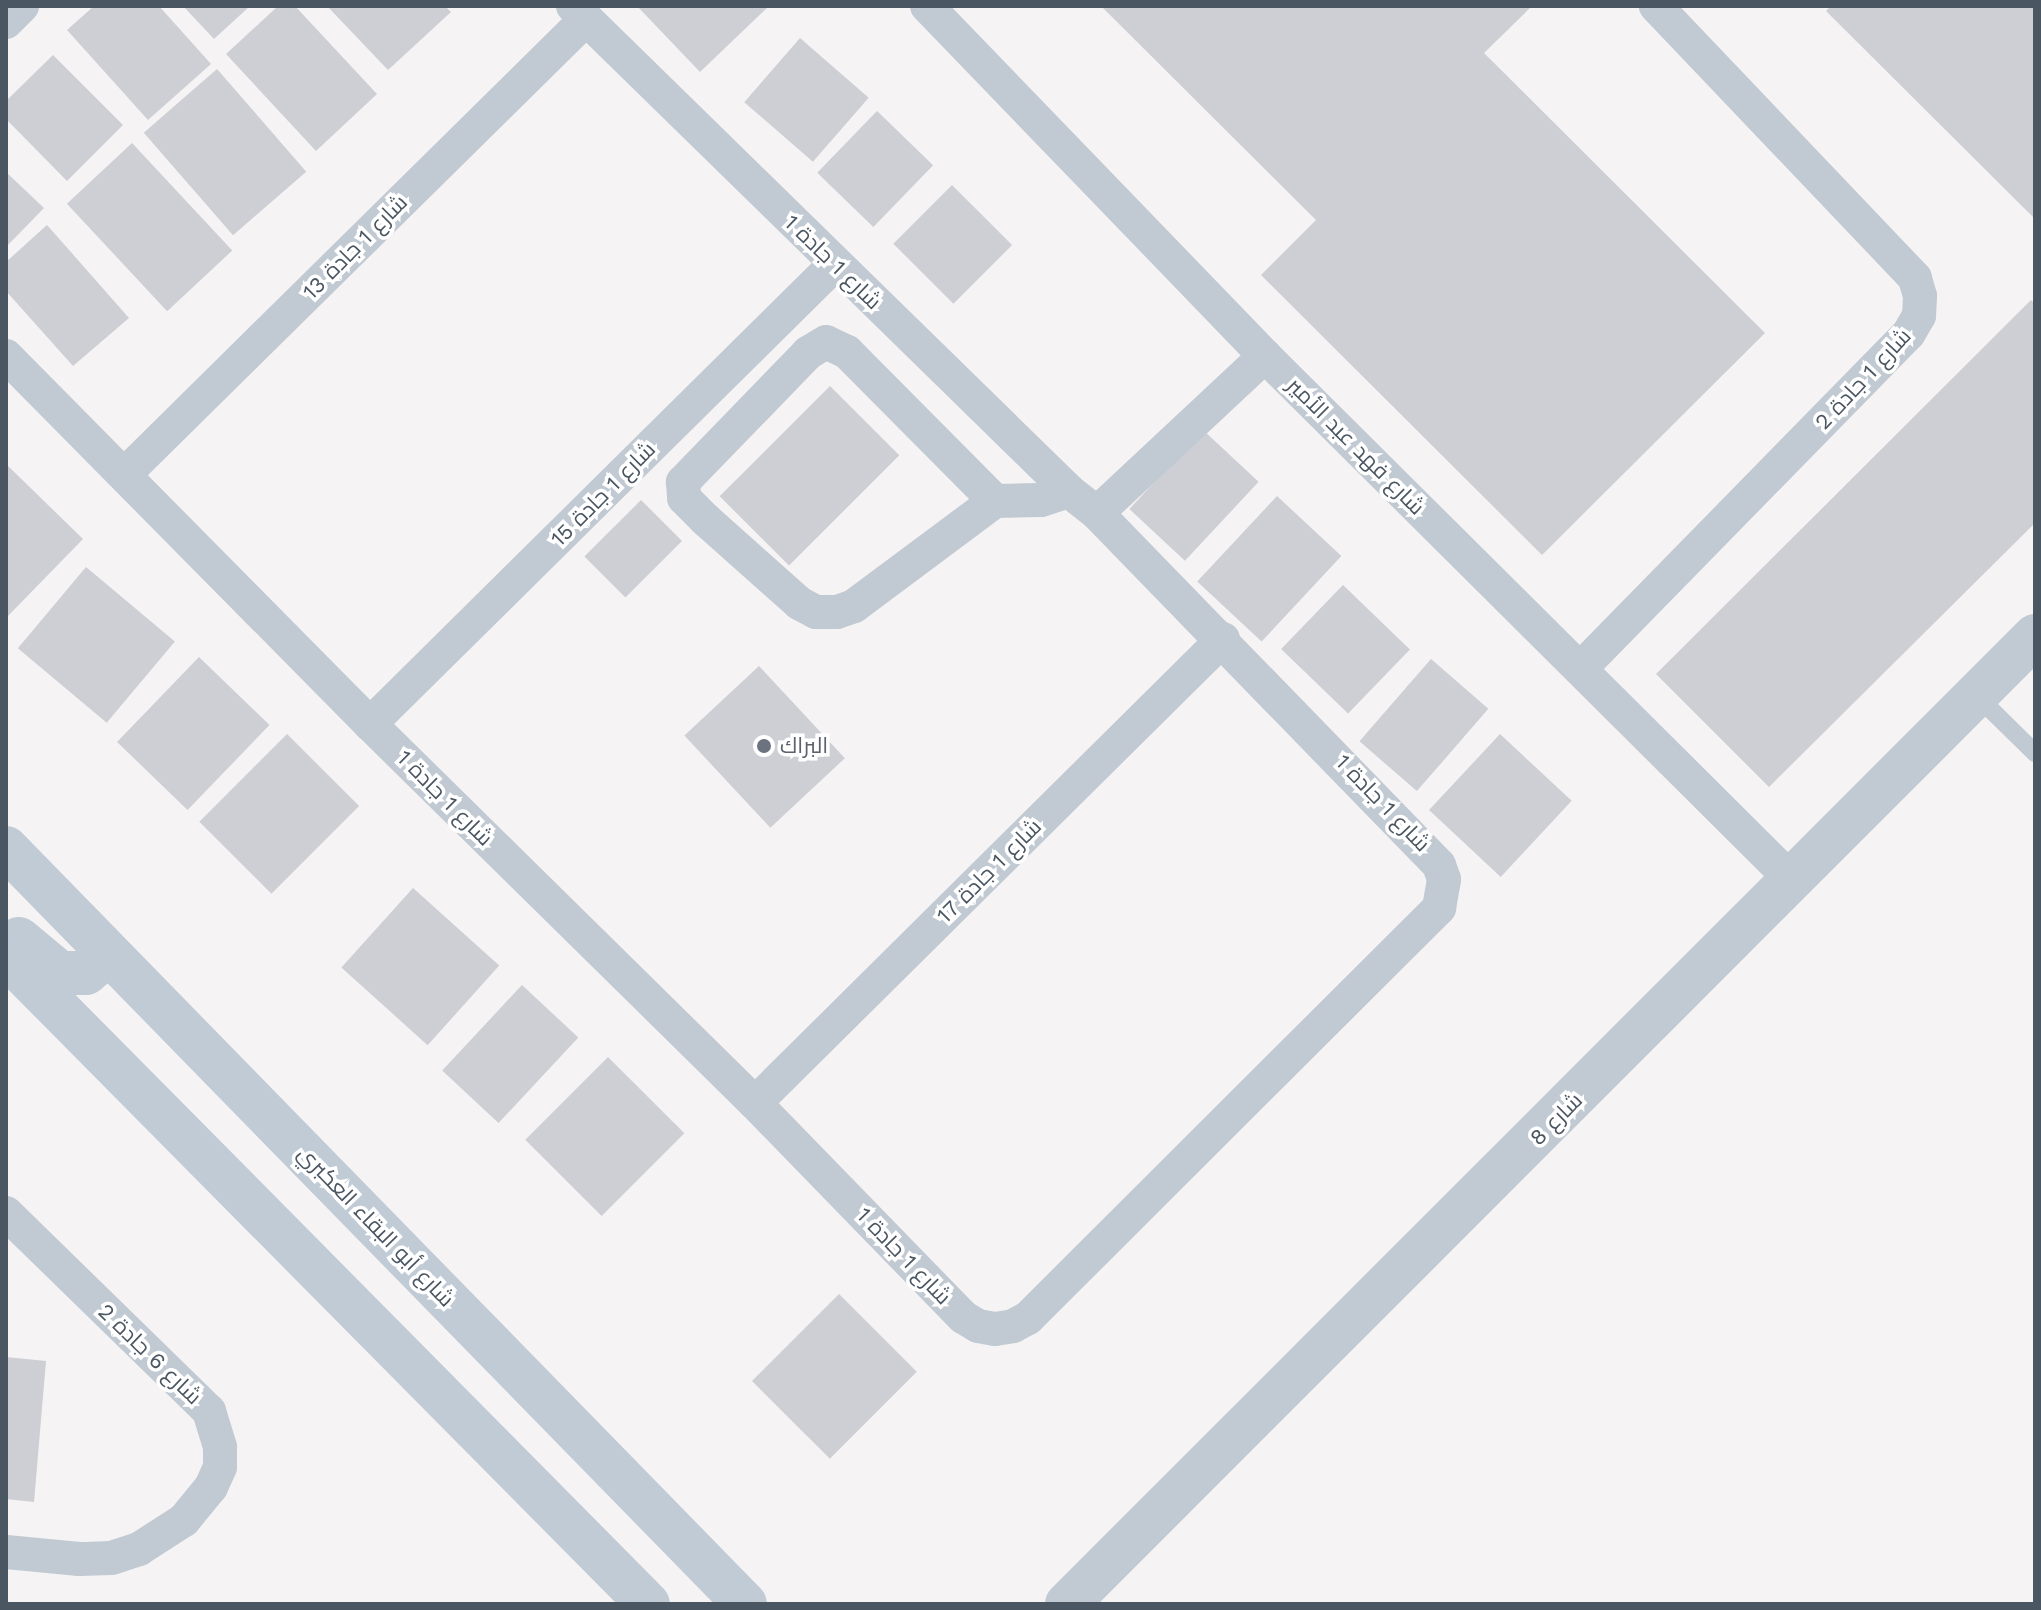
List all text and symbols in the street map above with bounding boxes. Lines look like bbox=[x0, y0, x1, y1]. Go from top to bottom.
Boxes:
street label: شارع 1 جادة 13 bbox=[297, 189, 413, 305]
street label: شارع 1 جادة 1 bbox=[779, 209, 887, 315]
street label: شارع 1 جادة 2 bbox=[1809, 323, 1917, 435]
street label: شارع فهد عبد الأمير bbox=[1282, 372, 1430, 520]
street label: شارع 1 جادة 15 bbox=[545, 436, 661, 552]
place label: البراك bbox=[780, 733, 828, 759]
marker: البراك bbox=[755, 737, 773, 755]
street label: شارع 1 جادة 1 bbox=[392, 745, 498, 851]
street label: شارع 1 جادة 1 bbox=[1330, 749, 1436, 857]
street label: شارع 1 جادة 17 bbox=[931, 813, 1047, 929]
street label: شارع 8 bbox=[1524, 1087, 1588, 1151]
street label: شارع أبو البقاء العكبري bbox=[292, 1140, 460, 1312]
street label: شارع 1 جادة 1 bbox=[851, 1202, 957, 1310]
street label: شارع 6 جادة 2 bbox=[93, 1298, 207, 1410]

